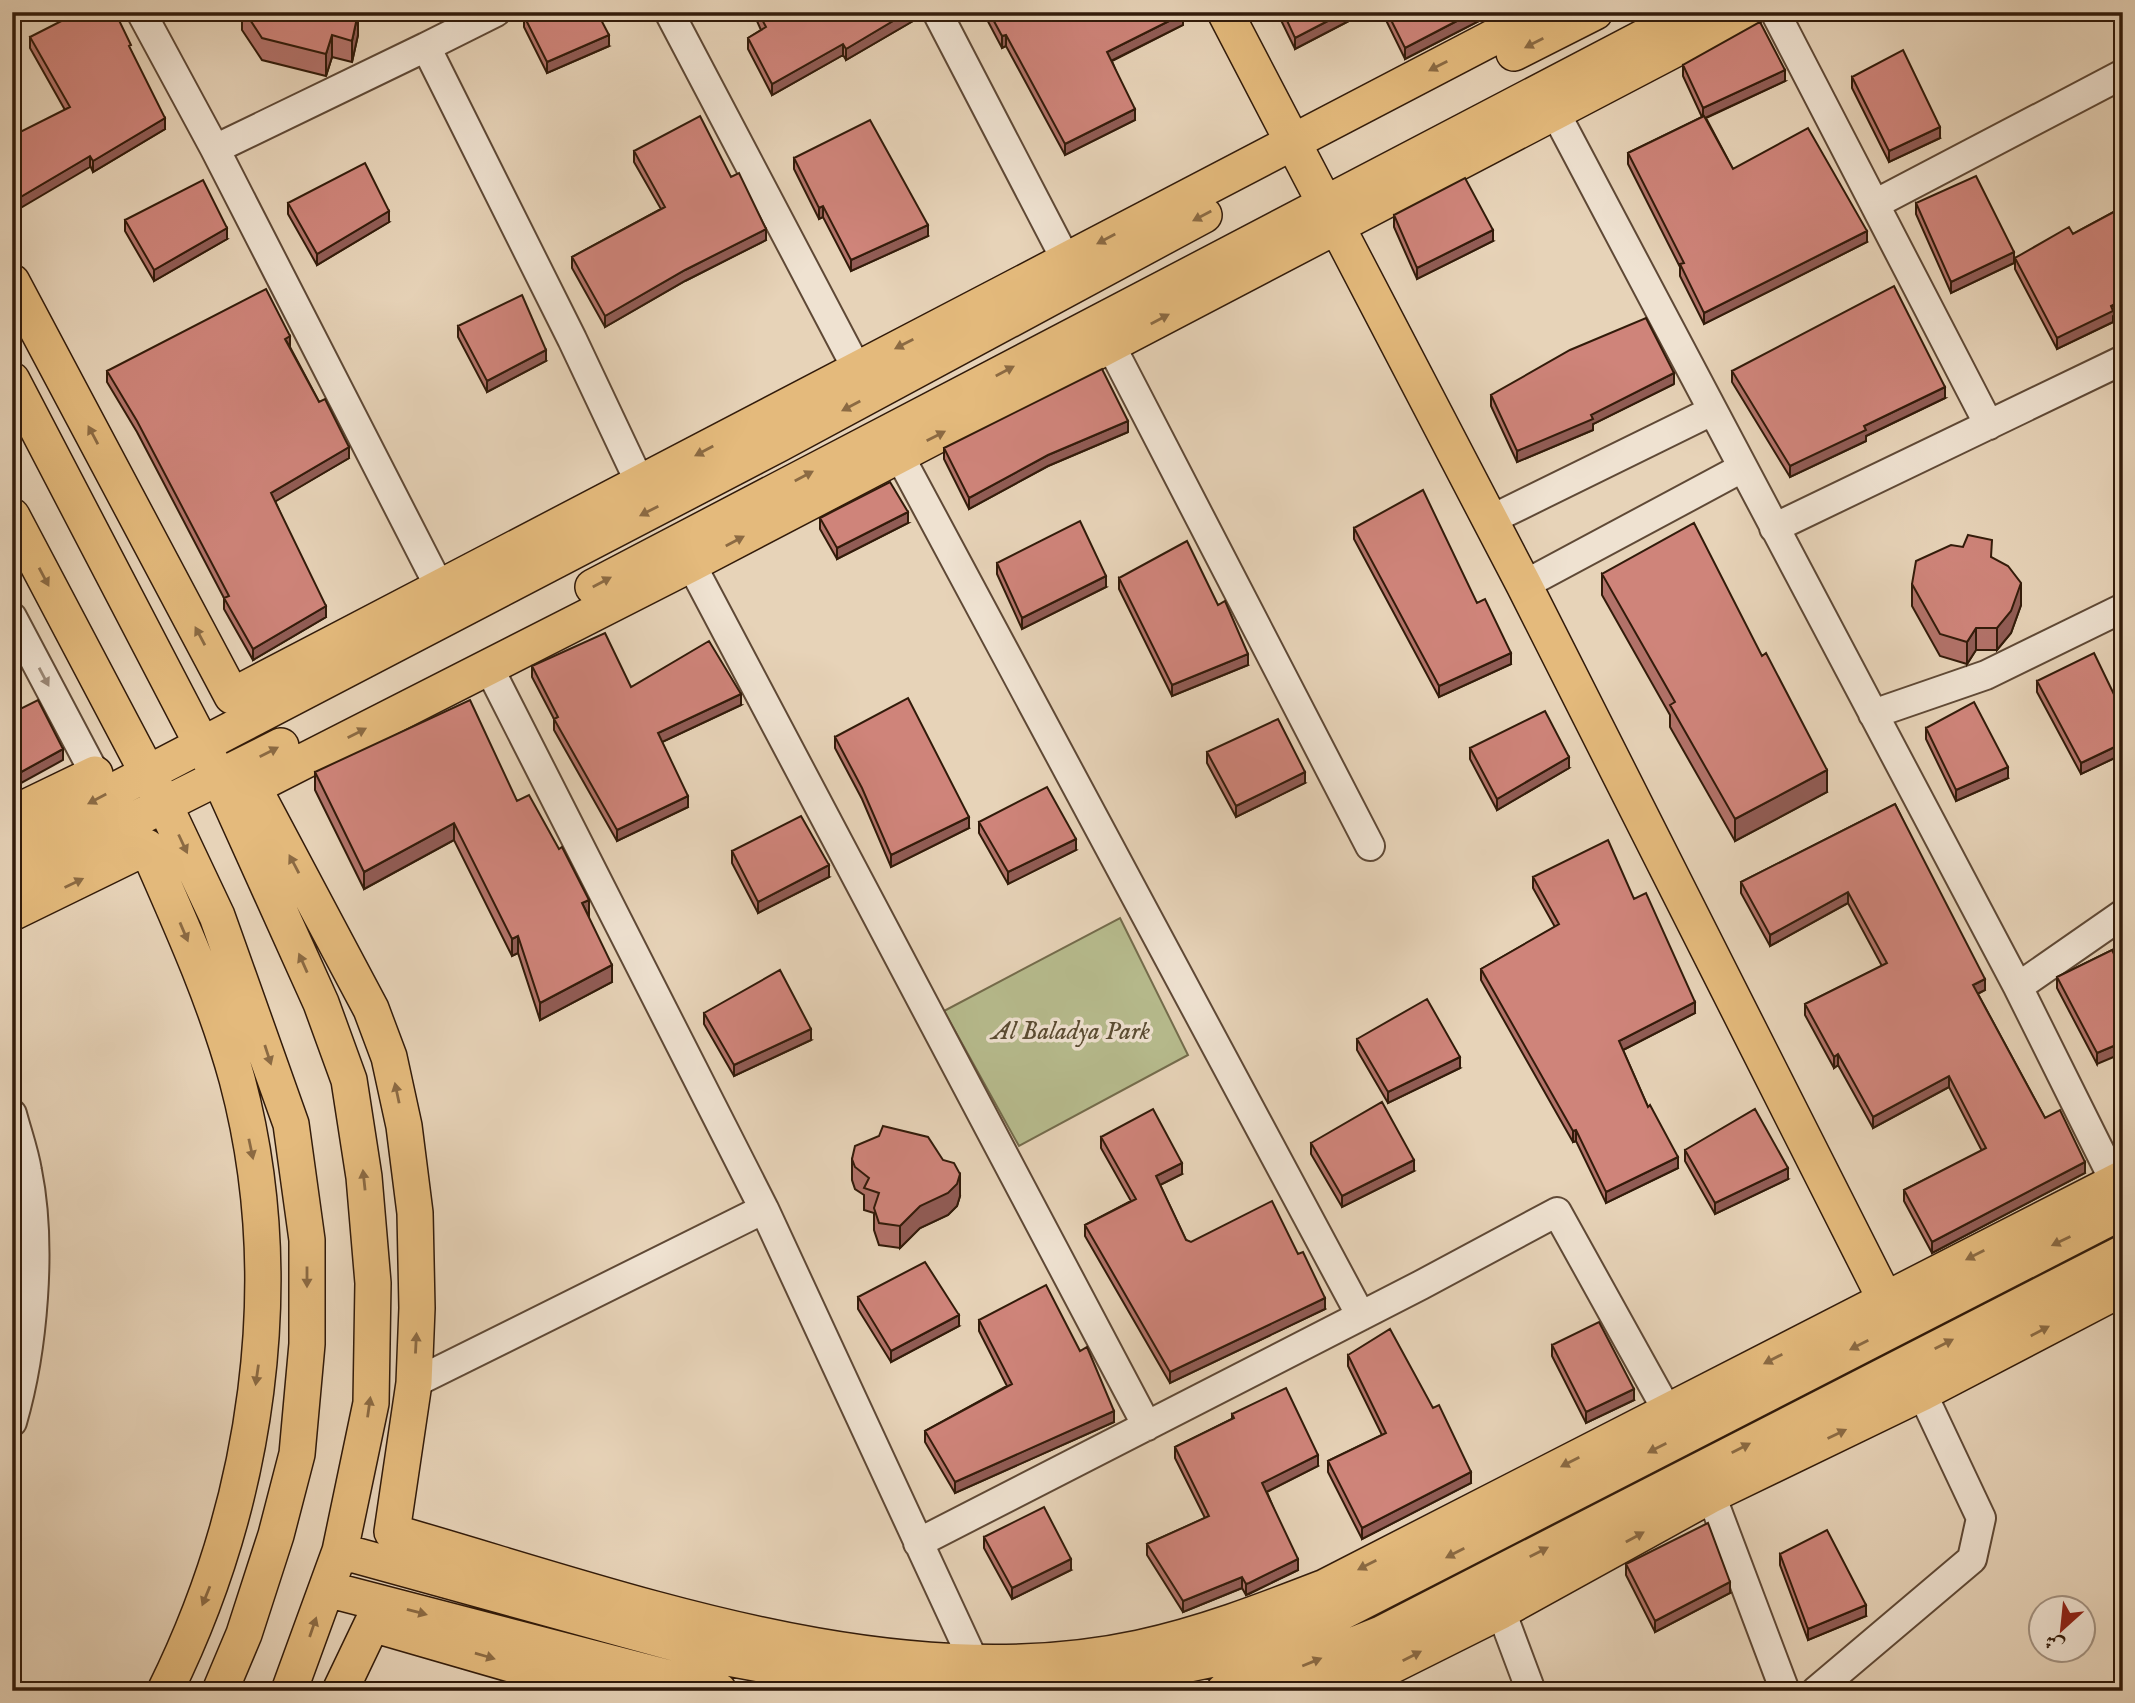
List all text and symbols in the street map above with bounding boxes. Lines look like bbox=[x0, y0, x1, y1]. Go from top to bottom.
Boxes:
one-way arrow bbox=[1524, 38, 1544, 49]
one-way arrow bbox=[1428, 60, 1448, 72]
one-way arrow bbox=[1192, 210, 1212, 222]
one-way arrow bbox=[1096, 233, 1116, 245]
one-way arrow bbox=[1150, 313, 1169, 325]
one-way arrow bbox=[894, 338, 914, 350]
one-way arrow bbox=[996, 365, 1016, 377]
one-way arrow bbox=[841, 400, 861, 411]
one-way arrow bbox=[87, 425, 99, 445]
one-way arrow bbox=[927, 430, 946, 442]
one-way arrow bbox=[694, 445, 713, 457]
one-way arrow bbox=[794, 470, 814, 482]
one-way arrow bbox=[639, 505, 659, 517]
one-way arrow bbox=[725, 535, 745, 547]
one-way arrow bbox=[38, 567, 50, 586]
one-way arrow bbox=[592, 576, 612, 587]
one-way arrow bbox=[194, 626, 205, 646]
one-way arrow bbox=[38, 667, 50, 687]
one-way arrow bbox=[347, 728, 367, 739]
one-way arrow bbox=[259, 746, 279, 757]
one-way arrow bbox=[87, 793, 107, 805]
one-way arrow bbox=[177, 834, 188, 854]
one-way arrow bbox=[288, 854, 300, 874]
one-way arrow bbox=[64, 877, 84, 889]
one-way arrow bbox=[178, 922, 190, 942]
one-way arrow bbox=[297, 953, 309, 973]
park label: Al Baladya Park bbox=[989, 1015, 1151, 1048]
one-way arrow bbox=[263, 1044, 274, 1065]
one-way arrow bbox=[391, 1082, 402, 1104]
one-way arrow bbox=[246, 1138, 257, 1160]
one-way arrow bbox=[358, 1169, 369, 1191]
one-way arrow bbox=[2051, 1235, 2071, 1246]
one-way arrow bbox=[1966, 1249, 1985, 1261]
one-way arrow bbox=[301, 1266, 313, 1288]
one-way arrow bbox=[2030, 1325, 2050, 1337]
one-way arrow bbox=[410, 1332, 421, 1354]
one-way arrow bbox=[1849, 1339, 1869, 1351]
one-way arrow bbox=[1934, 1339, 1954, 1351]
one-way arrow bbox=[1763, 1353, 1783, 1364]
one-way arrow bbox=[252, 1365, 263, 1387]
one-way arrow bbox=[364, 1396, 375, 1418]
one-way arrow bbox=[1827, 1428, 1847, 1439]
one-way arrow bbox=[1731, 1442, 1751, 1454]
one-way arrow bbox=[1647, 1443, 1667, 1454]
one-way arrow bbox=[1560, 1456, 1580, 1467]
one-way arrow bbox=[1625, 1532, 1645, 1544]
one-way arrow bbox=[1529, 1546, 1549, 1558]
one-way arrow bbox=[1445, 1548, 1465, 1559]
one-way arrow bbox=[1357, 1559, 1377, 1570]
one-way arrow bbox=[200, 1586, 211, 1607]
north arrow bbox=[2026, 1594, 2096, 1664]
one-way arrow bbox=[406, 1607, 428, 1618]
one-way arrow bbox=[308, 1617, 319, 1638]
text: ش bbox=[2041, 1627, 2069, 1657]
one-way arrow bbox=[1402, 1650, 1422, 1661]
one-way arrow bbox=[474, 1652, 495, 1662]
one-way arrow bbox=[1302, 1656, 1323, 1667]

